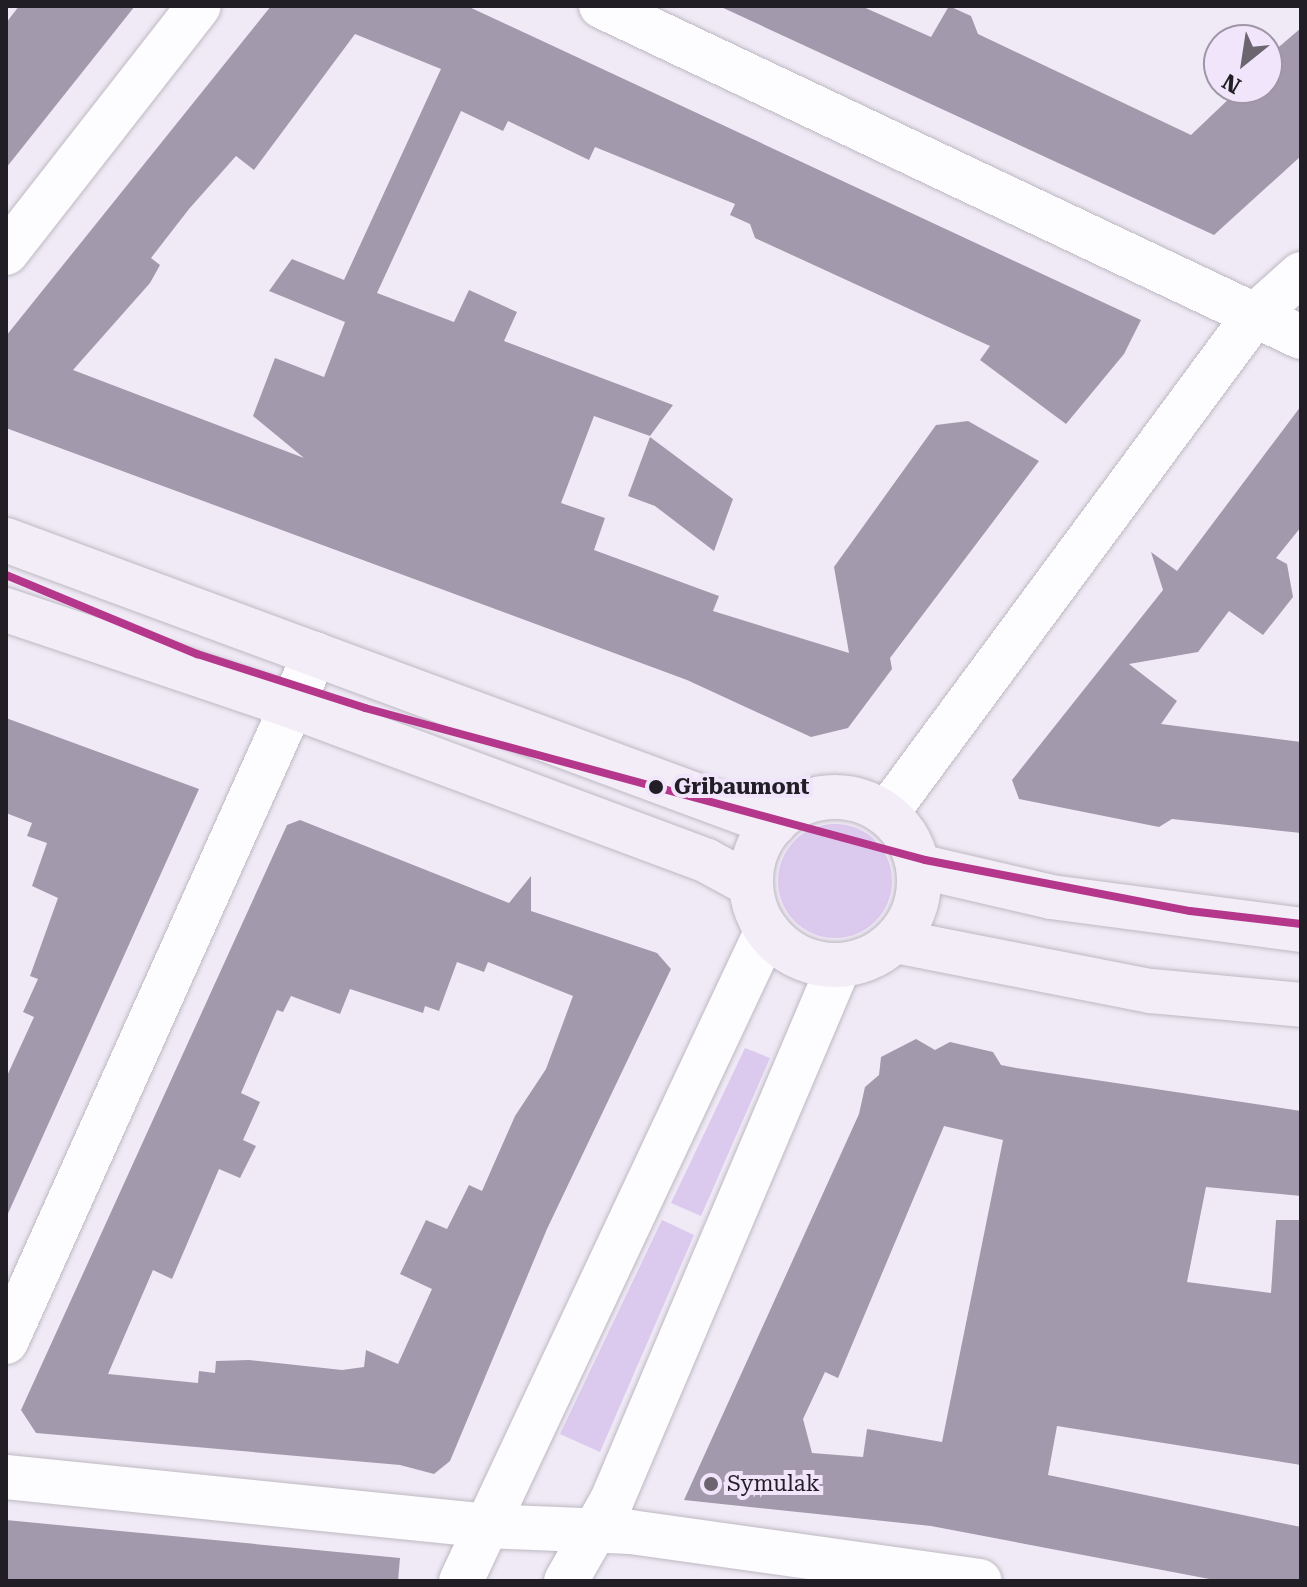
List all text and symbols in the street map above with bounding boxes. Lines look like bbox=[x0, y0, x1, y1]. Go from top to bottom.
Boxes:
north arrow bbox=[1203, 24, 1283, 104]
text: N bbox=[1218, 68, 1245, 99]
place label: Gribaumont bbox=[674, 774, 809, 800]
marker: Gribaumont bbox=[645, 776, 667, 798]
place label: Symulak bbox=[727, 1471, 820, 1497]
marker: Symulak bbox=[702, 1475, 720, 1493]

